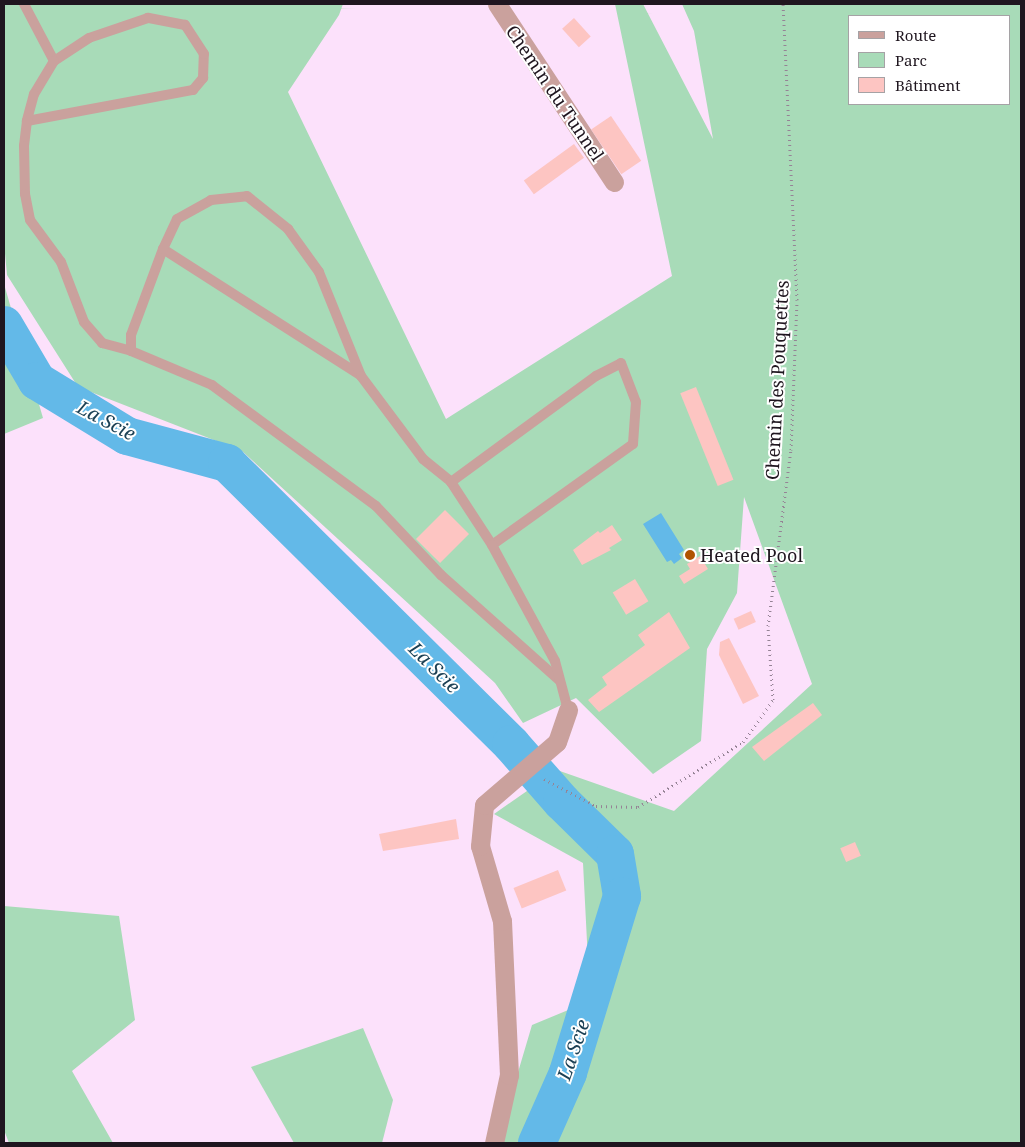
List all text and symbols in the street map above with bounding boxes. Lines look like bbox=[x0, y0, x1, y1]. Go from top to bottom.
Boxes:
legend bbox=[848, 15, 1010, 105]
street label: Chemin du Tunnel bbox=[502, 21, 608, 165]
text: Route bbox=[895, 25, 936, 45]
text: Parc bbox=[895, 50, 927, 70]
text: Bâtiment bbox=[895, 75, 961, 95]
street label: Chemin des Pouquettes bbox=[761, 280, 793, 480]
water label: La Scie bbox=[73, 396, 139, 446]
place label: Heated Pool bbox=[700, 544, 803, 566]
marker: Heated Pool bbox=[684, 549, 696, 561]
water label: La Scie bbox=[404, 638, 464, 698]
water label: La Scie bbox=[553, 1017, 595, 1083]

